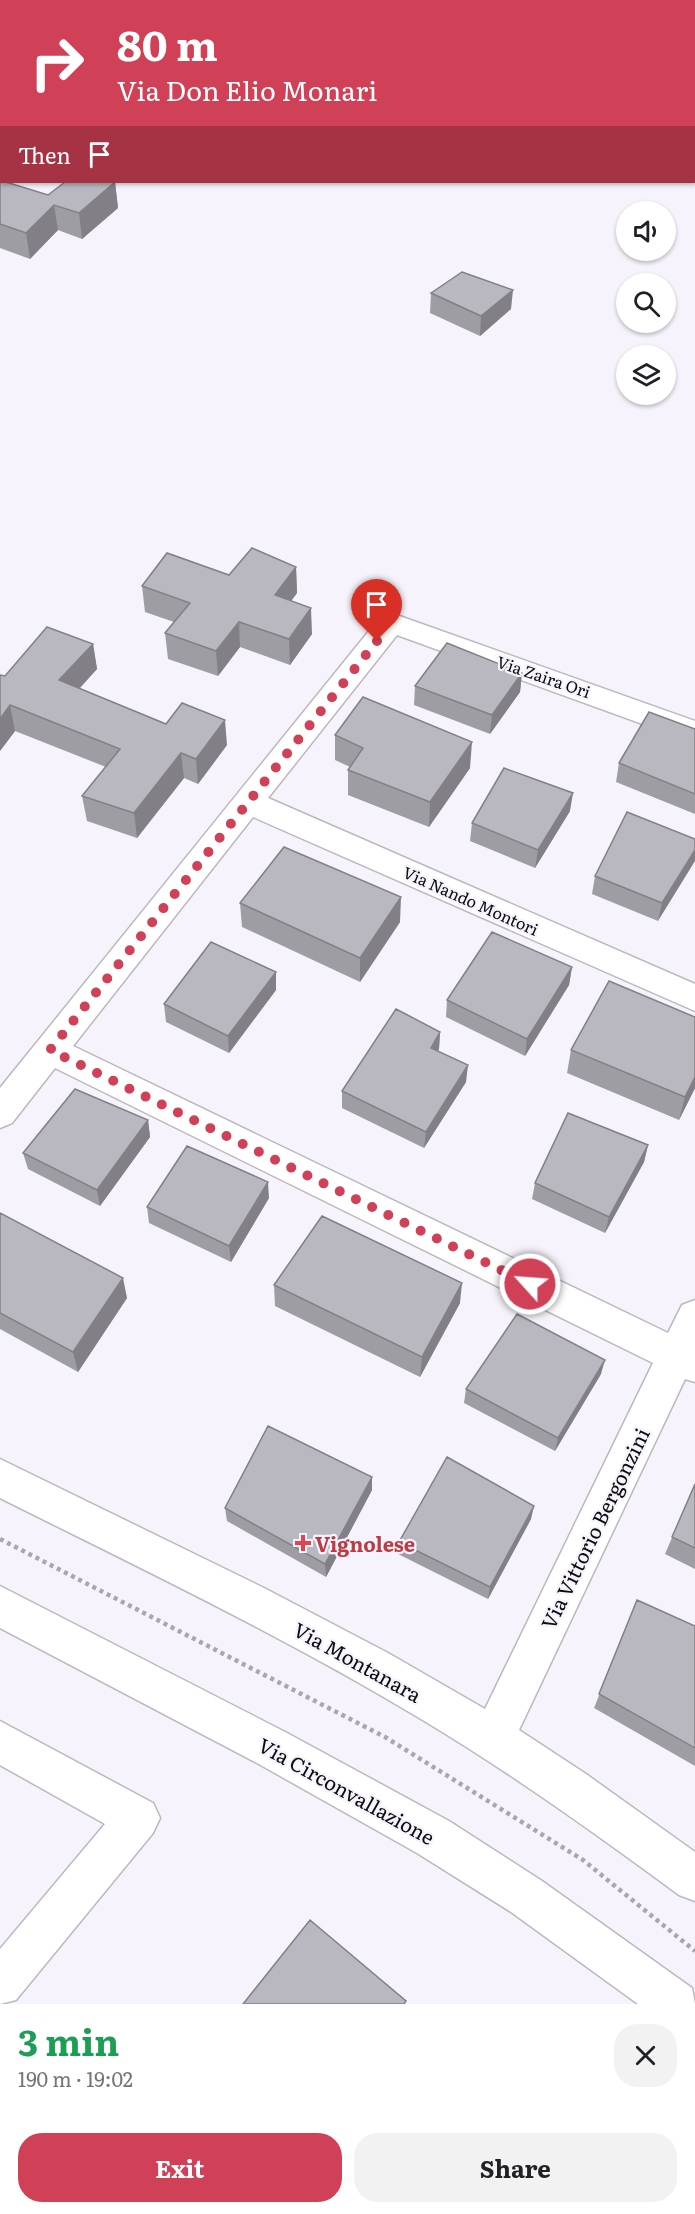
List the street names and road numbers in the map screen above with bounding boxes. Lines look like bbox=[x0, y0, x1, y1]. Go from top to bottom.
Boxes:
street label: Via Zaira Ori bbox=[494, 649, 594, 703]
street label: Via Nando Montori bbox=[399, 859, 543, 941]
street label: Via Vittorio Bergonzini bbox=[532, 1422, 656, 1634]
street label: Via Montanara bbox=[289, 1613, 428, 1709]
street label: Via Circonvallazione bbox=[253, 1729, 441, 1851]

